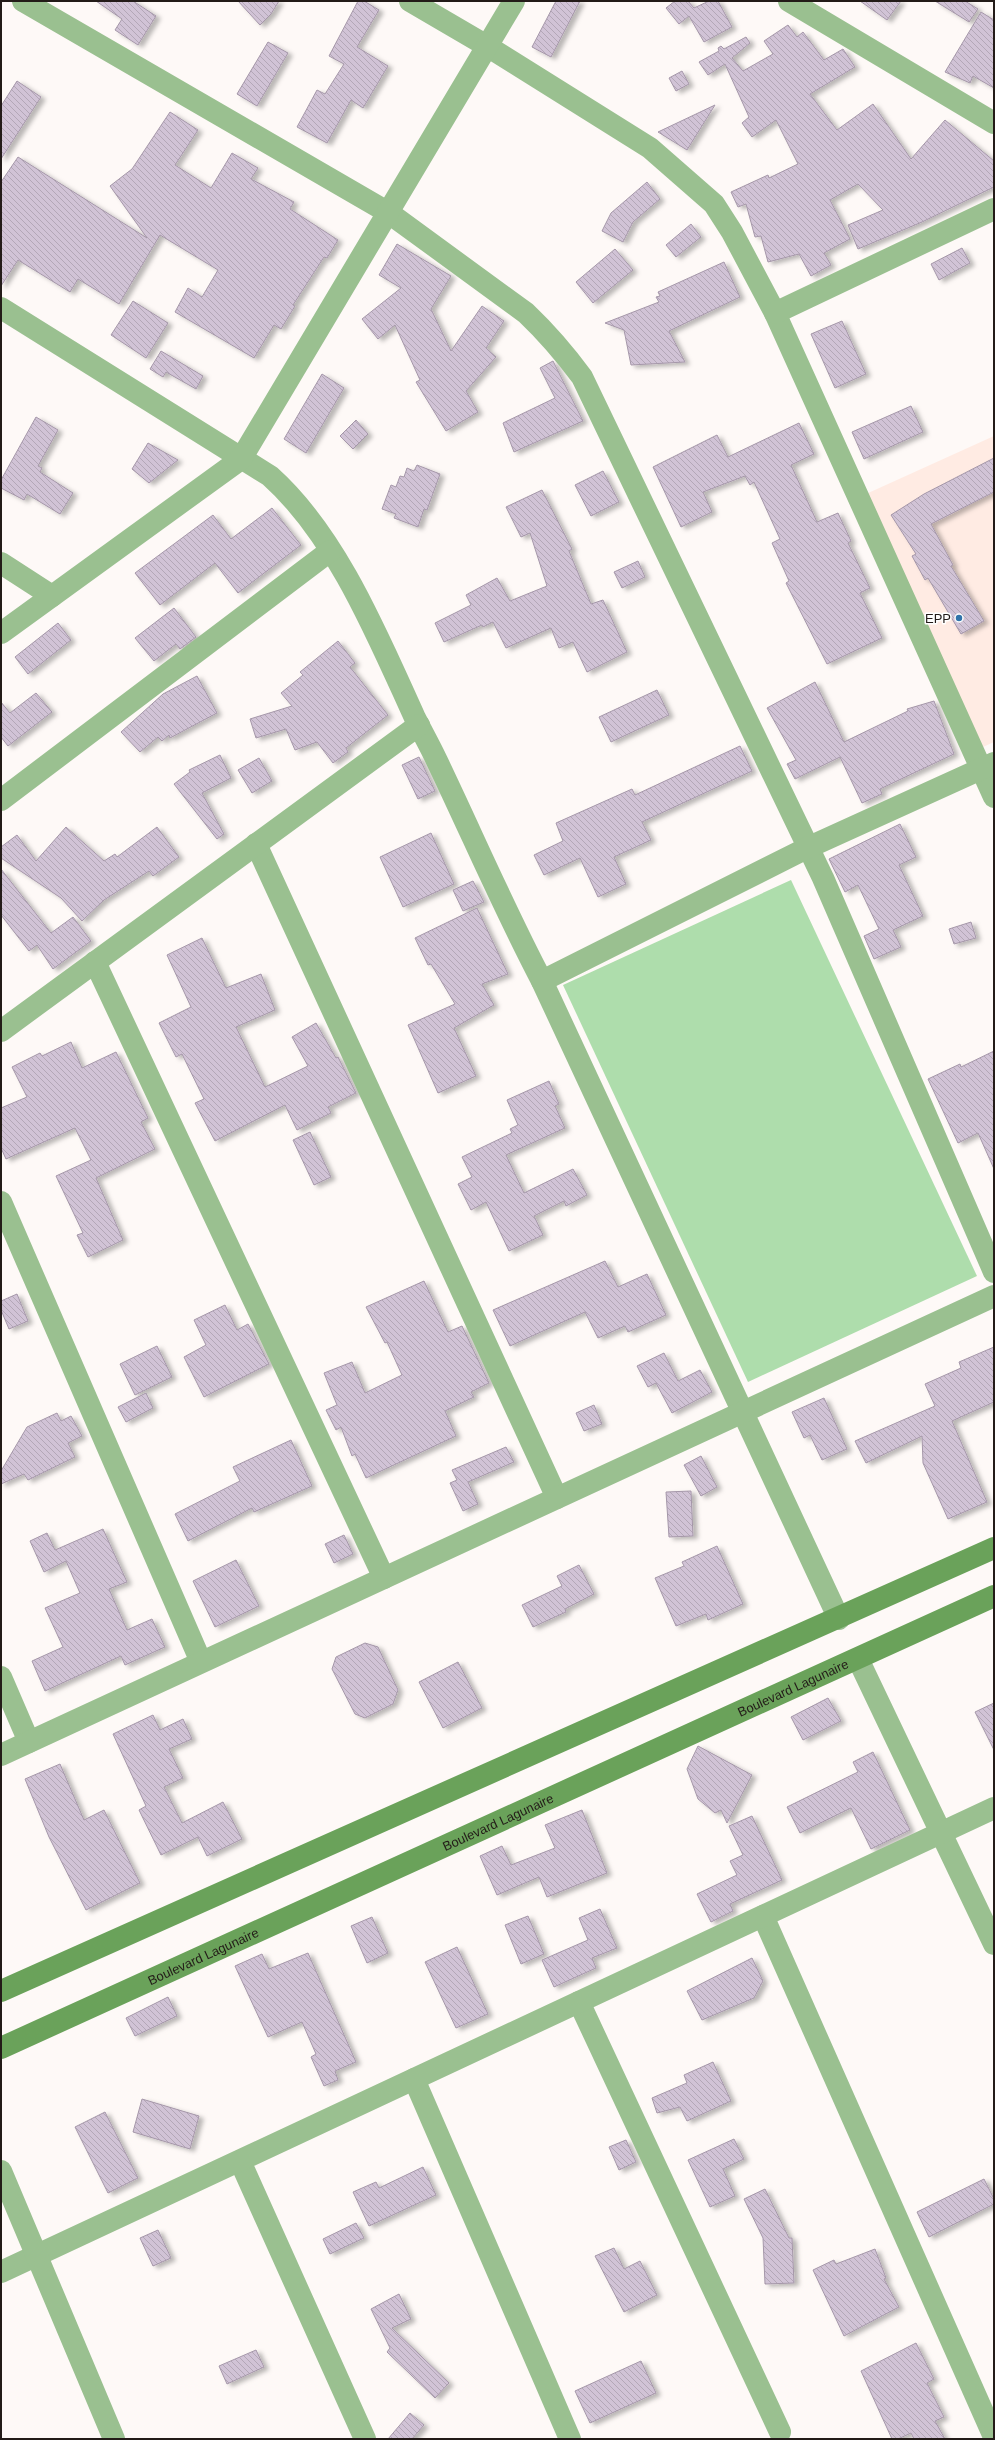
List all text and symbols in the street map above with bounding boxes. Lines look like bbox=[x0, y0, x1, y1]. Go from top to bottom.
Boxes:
place label: EPP bbox=[925, 611, 951, 626]
marker: EPP bbox=[954, 613, 964, 623]
street label: Boulevard Lagunaire bbox=[735, 1656, 851, 1719]
street label: Boulevard Lagunaire bbox=[440, 1790, 556, 1853]
street label: Boulevard Lagunaire bbox=[145, 1924, 261, 1988]

